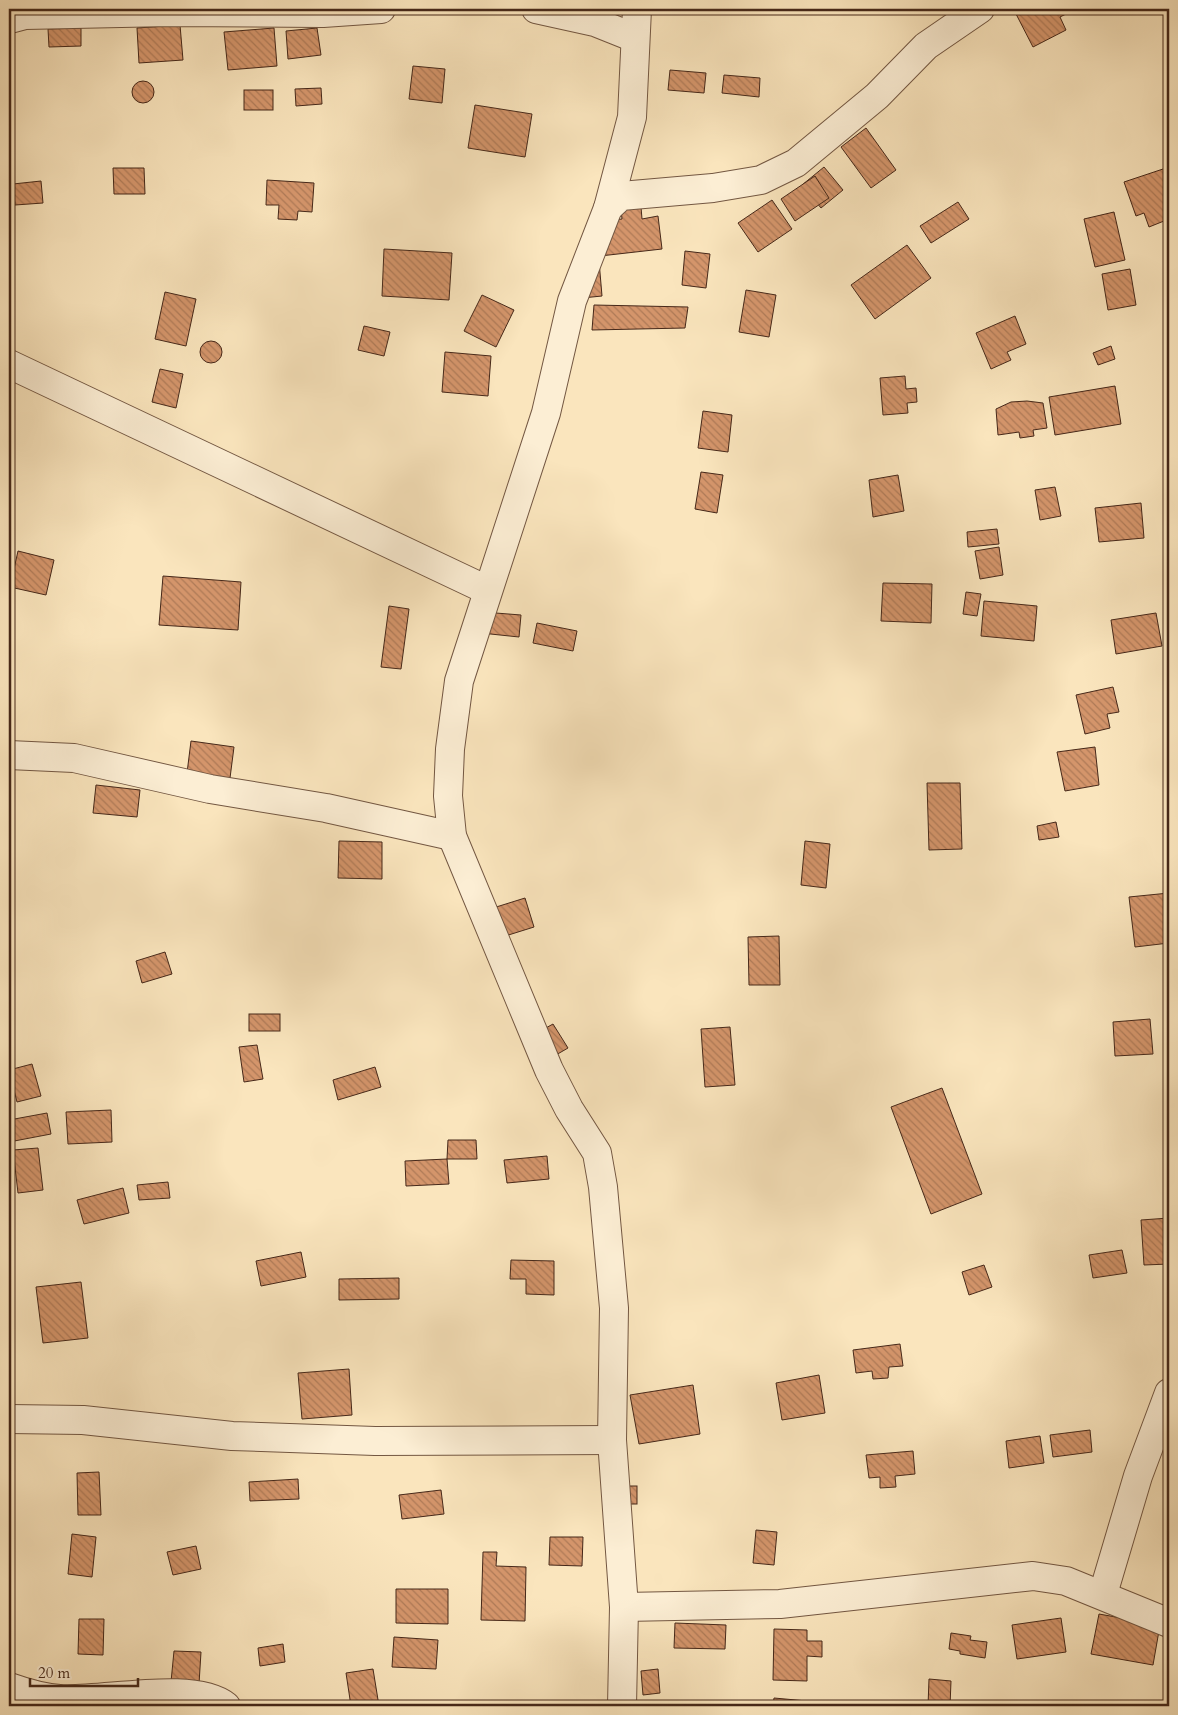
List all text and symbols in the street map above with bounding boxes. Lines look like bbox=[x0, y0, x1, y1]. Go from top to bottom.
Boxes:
scale bar bbox=[30, 1655, 138, 1687]
text: 20 m bbox=[38, 1663, 70, 1683]

